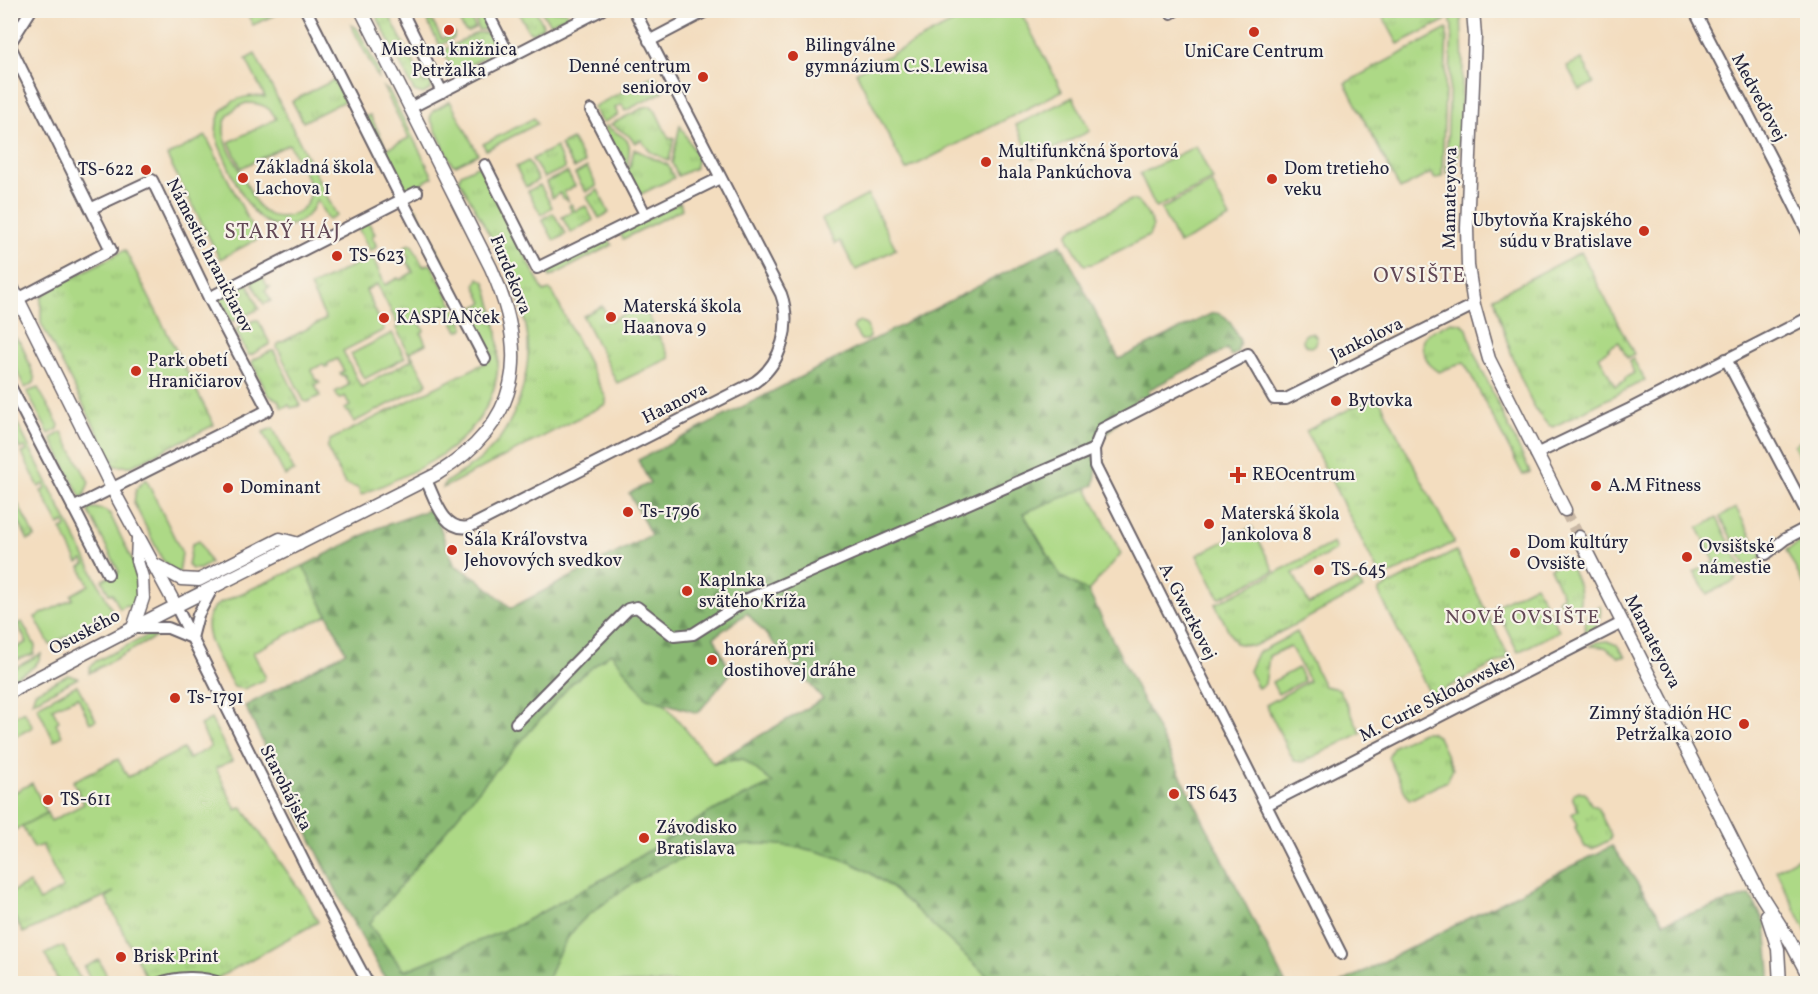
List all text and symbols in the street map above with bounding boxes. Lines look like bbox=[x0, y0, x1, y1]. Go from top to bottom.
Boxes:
marker: Miestna knižnica Petržalka bbox=[442, 23, 456, 37]
marker: UniCare Centrum bbox=[1247, 25, 1261, 39]
place label: Bilingválne gymnázium C.S.Lewisa bbox=[805, 34, 988, 80]
place label: Miestna knižnica Petržalka bbox=[381, 38, 517, 84]
place label: UniCare Centrum bbox=[1184, 40, 1324, 65]
marker: Bilingválne gymnázium C.S.Lewisa bbox=[786, 49, 800, 63]
street label: Medveďovej bbox=[1724, 50, 1792, 146]
place label: Denné centrum seniorov bbox=[568, 55, 691, 101]
marker: Denné centrum seniorov bbox=[696, 70, 710, 84]
place label: Multifunkčná športová hala Pankúchova bbox=[998, 140, 1179, 186]
street label: Mamateyova bbox=[1438, 147, 1464, 249]
marker: Multifunkčná športová hala Pankúchova bbox=[979, 155, 993, 169]
place label: Základná škola Lachova 1 bbox=[255, 156, 374, 202]
place label: Dom tretieho veku bbox=[1284, 157, 1389, 203]
place label: TS-622 bbox=[78, 158, 134, 183]
marker: TS-622 bbox=[139, 163, 153, 177]
marker: Základná škola Lachova 1 bbox=[236, 171, 250, 185]
marker: Dom tretieho veku bbox=[1265, 172, 1279, 186]
street label: Námestie hraničiarov bbox=[159, 174, 259, 338]
place label: Ubytovňa Krajského súdu v Bratislave bbox=[1472, 209, 1632, 255]
district label: STARÝ HÁJ bbox=[224, 218, 342, 247]
marker: Ubytovňa Krajského súdu v Bratislave bbox=[1637, 224, 1651, 238]
street label: Furdekova bbox=[483, 232, 537, 318]
place label: TS-623 bbox=[349, 244, 404, 269]
marker: TS-623 bbox=[330, 249, 344, 263]
district label: OVSIŠTE bbox=[1373, 262, 1467, 291]
place label: Materská škola Haanova 9 bbox=[623, 295, 742, 341]
place label: KASPIANček bbox=[396, 306, 500, 331]
marker: Materská škola Haanova 9 bbox=[604, 310, 618, 324]
marker: KASPIANček bbox=[377, 311, 391, 325]
street label: Jankolova bbox=[1327, 312, 1407, 368]
place label: Park obetí Hraničiarov bbox=[148, 349, 244, 395]
marker: Park obetí Hraničiarov bbox=[129, 364, 143, 378]
street label: Haanova bbox=[638, 377, 712, 431]
place label: Bytovka bbox=[1348, 389, 1413, 414]
marker: Bytovka bbox=[1329, 394, 1343, 408]
place label: REOcentrum bbox=[1252, 463, 1356, 488]
marker: REOcentrum bbox=[1229, 466, 1247, 484]
place label: A.M Fitness bbox=[1608, 474, 1701, 499]
place label: Dominant bbox=[240, 476, 321, 501]
marker: A.M Fitness bbox=[1589, 479, 1603, 493]
marker: Dominant bbox=[221, 481, 235, 495]
place label: Ts-1796 bbox=[640, 500, 700, 525]
place label: Materská škola Jankolova 8 bbox=[1221, 502, 1340, 548]
marker: Ts-1796 bbox=[621, 505, 635, 519]
marker: Materská škola Jankolova 8 bbox=[1202, 517, 1216, 531]
place label: Sála Kráľovstva Jehovových svedkov bbox=[464, 528, 623, 574]
place label: Dom kultúry Ovsište bbox=[1527, 531, 1629, 577]
place label: Ovsištské námestie bbox=[1699, 535, 1775, 581]
marker: Sála Kráľovstva Jehovových svedkov bbox=[445, 543, 459, 557]
marker: Dom kultúry Ovsište bbox=[1508, 546, 1522, 560]
marker: Ovsištské námestie bbox=[1680, 550, 1694, 564]
place label: TS-645 bbox=[1331, 558, 1386, 583]
street label: A. Gwerkovej bbox=[1152, 559, 1222, 665]
marker: TS-645 bbox=[1312, 563, 1326, 577]
place label: Kaplnka svätého Kríža bbox=[699, 569, 806, 615]
marker: Kaplnka svätého Kríža bbox=[680, 584, 694, 598]
street label: Mamateyova bbox=[1618, 591, 1686, 693]
street label: Osuského bbox=[45, 604, 125, 662]
district label: NOVÉ OVSIŠTE bbox=[1445, 604, 1601, 632]
place label: horáreň pri dostihovej dráhe bbox=[724, 638, 856, 684]
street label: M. Curie Sklodowskej bbox=[1355, 649, 1519, 749]
marker: horáreň pri dostihovej dráhe bbox=[705, 653, 719, 667]
place label: Ts-1791 bbox=[187, 686, 244, 711]
marker: Ts-1791 bbox=[168, 691, 182, 705]
place label: Zimný štadión HC Petržalka 2010 bbox=[1589, 702, 1732, 748]
marker: Zimný štadión HC Petržalka 2010 bbox=[1737, 717, 1751, 731]
street label: Starohájska bbox=[253, 741, 317, 835]
place label: TS 643 bbox=[1186, 782, 1237, 807]
marker: TS 643 bbox=[1167, 787, 1181, 801]
place label: TS-611 bbox=[60, 788, 111, 813]
marker: TS-611 bbox=[41, 793, 55, 807]
place label: Závodisko Bratislava bbox=[656, 816, 737, 862]
marker: Závodisko Bratislava bbox=[637, 831, 651, 845]
place label: Brisk Print bbox=[133, 945, 219, 970]
marker: Brisk Print bbox=[114, 950, 128, 964]

